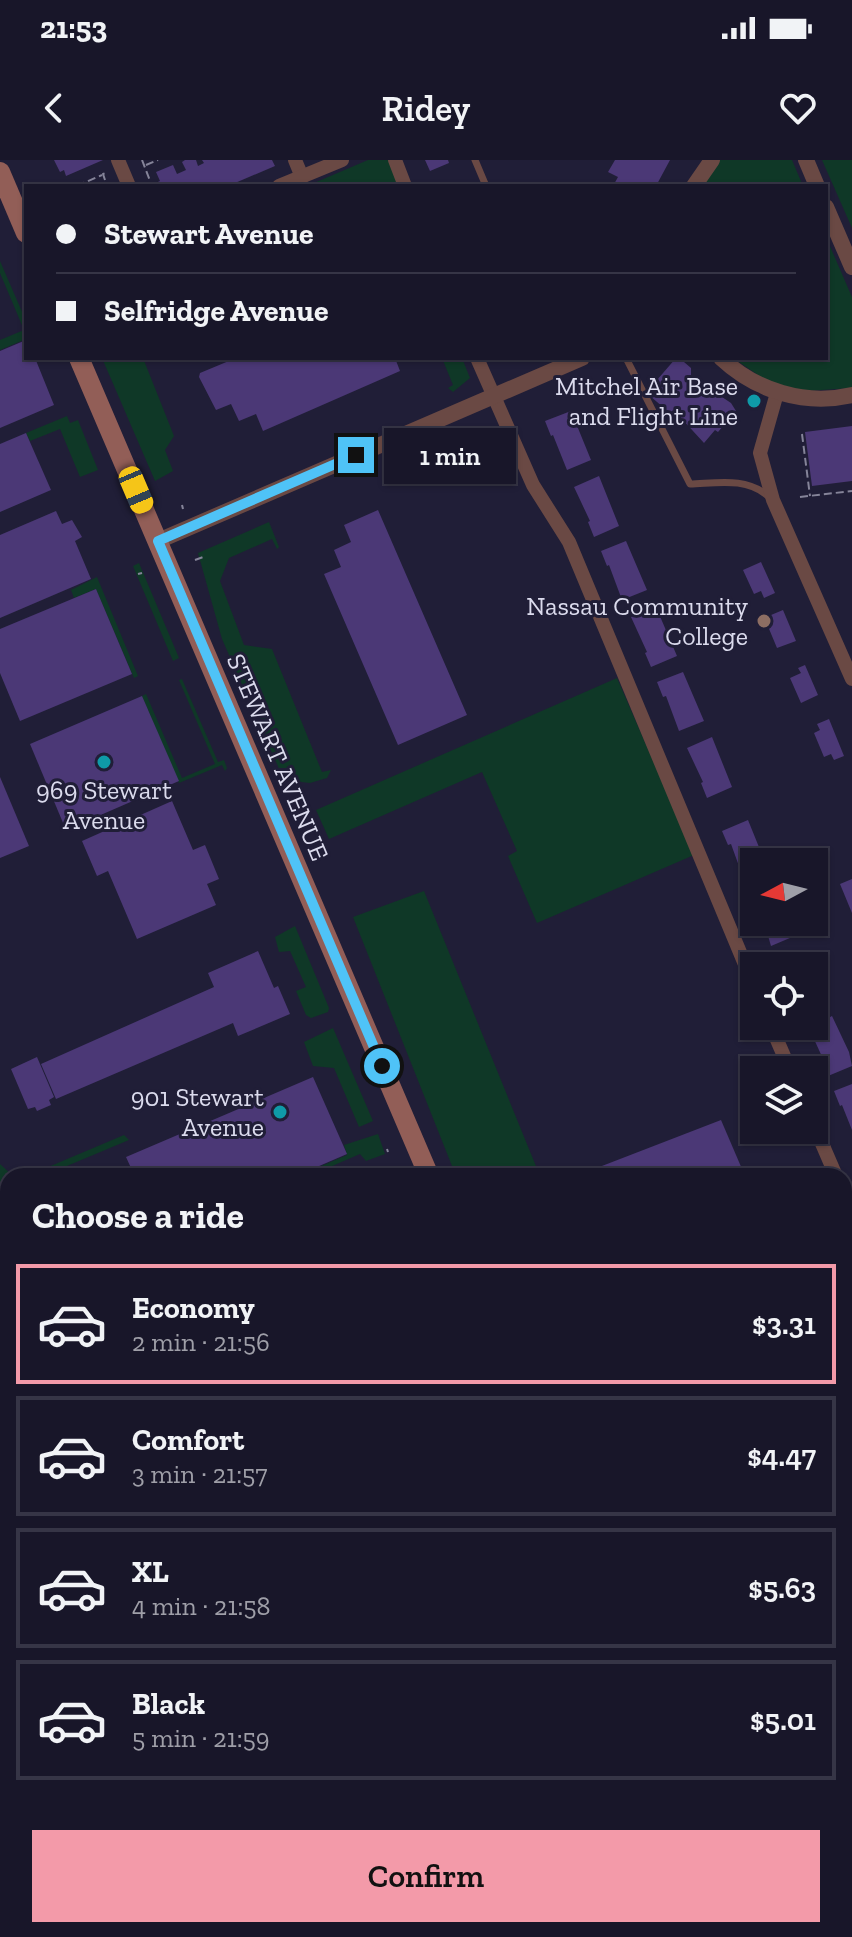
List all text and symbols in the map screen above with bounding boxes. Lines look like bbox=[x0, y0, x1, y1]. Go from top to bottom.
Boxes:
text: 21:53 bbox=[40, 10, 107, 46]
icon: back bbox=[32, 86, 76, 130]
icon: heart bbox=[776, 86, 820, 130]
text: Ridey bbox=[382, 87, 470, 130]
text: Stewart Avenue bbox=[104, 216, 313, 252]
text: Selfridge Avenue bbox=[104, 293, 328, 329]
place label: Mitchel Air Base and Flight Line bbox=[555, 370, 738, 432]
marker: Mitchel Air Base and Flight Line bbox=[745, 392, 763, 410]
callout: 1 min bbox=[384, 427, 516, 483]
route end bbox=[338, 437, 374, 473]
text: 1 min bbox=[419, 440, 481, 472]
car bbox=[116, 463, 156, 517]
place label: Nassau Community College bbox=[526, 590, 749, 652]
marker: Nassau Community College bbox=[755, 612, 773, 630]
street label: STEWART AVENUE bbox=[220, 649, 336, 865]
marker: 969 Stewart Avenue bbox=[95, 753, 113, 771]
place label: 969 Stewart Avenue bbox=[36, 774, 172, 836]
north arrow bbox=[740, 848, 828, 936]
map controls bbox=[740, 848, 828, 1144]
button: locate bbox=[740, 952, 828, 1040]
route start bbox=[364, 1048, 400, 1084]
button: layers bbox=[740, 1056, 828, 1144]
place label: 901 Stewart Avenue bbox=[131, 1081, 264, 1143]
marker: 901 Stewart Avenue bbox=[271, 1103, 289, 1121]
text: Choose a ride bbox=[32, 1194, 244, 1237]
icon: car bbox=[36, 1288, 108, 1360]
text: Economy bbox=[132, 1290, 255, 1326]
text: $3.31 bbox=[752, 1306, 816, 1342]
text: 2 min · 21:56 bbox=[132, 1326, 270, 1358]
icon: car bbox=[36, 1420, 108, 1492]
text: Comfort bbox=[132, 1422, 244, 1458]
text: $4.47 bbox=[747, 1438, 816, 1474]
text: 3 min · 21:57 bbox=[132, 1458, 268, 1490]
icon: car bbox=[36, 1552, 108, 1624]
text: XL bbox=[132, 1554, 169, 1590]
text: $5.63 bbox=[748, 1570, 816, 1606]
text: 4 min · 21:58 bbox=[132, 1590, 271, 1622]
icon: car bbox=[36, 1684, 108, 1756]
text: Black bbox=[132, 1686, 205, 1722]
text: $5.01 bbox=[750, 1702, 816, 1738]
text: 5 min · 21:59 bbox=[132, 1722, 270, 1754]
button: Confirm bbox=[32, 1830, 820, 1922]

